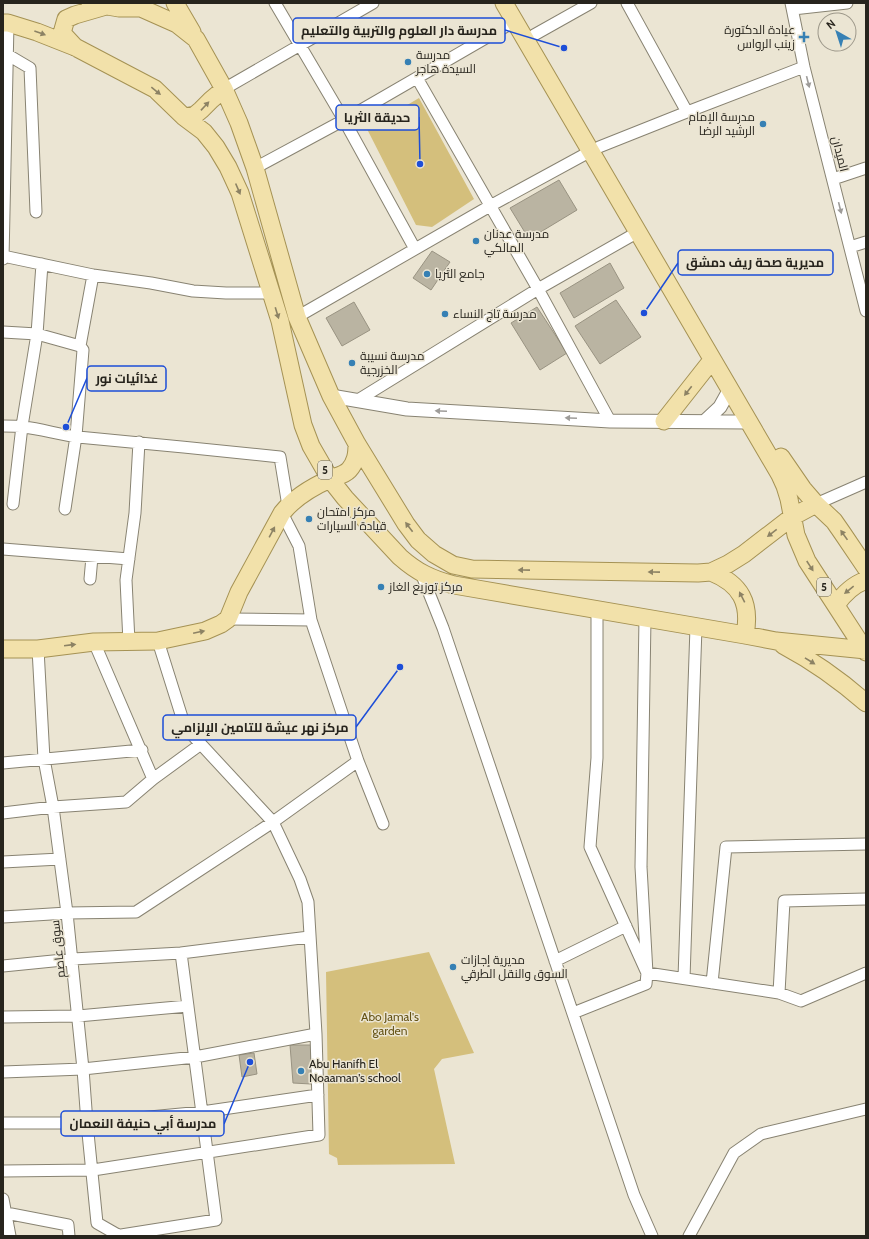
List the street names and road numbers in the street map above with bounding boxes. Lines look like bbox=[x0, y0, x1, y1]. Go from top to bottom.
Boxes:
street label: الميدان bbox=[829, 135, 852, 173]
road number: 5 bbox=[318, 461, 332, 479]
road number: 5 bbox=[817, 578, 831, 596]
street label: سوق عاصم bbox=[47, 919, 69, 979]

